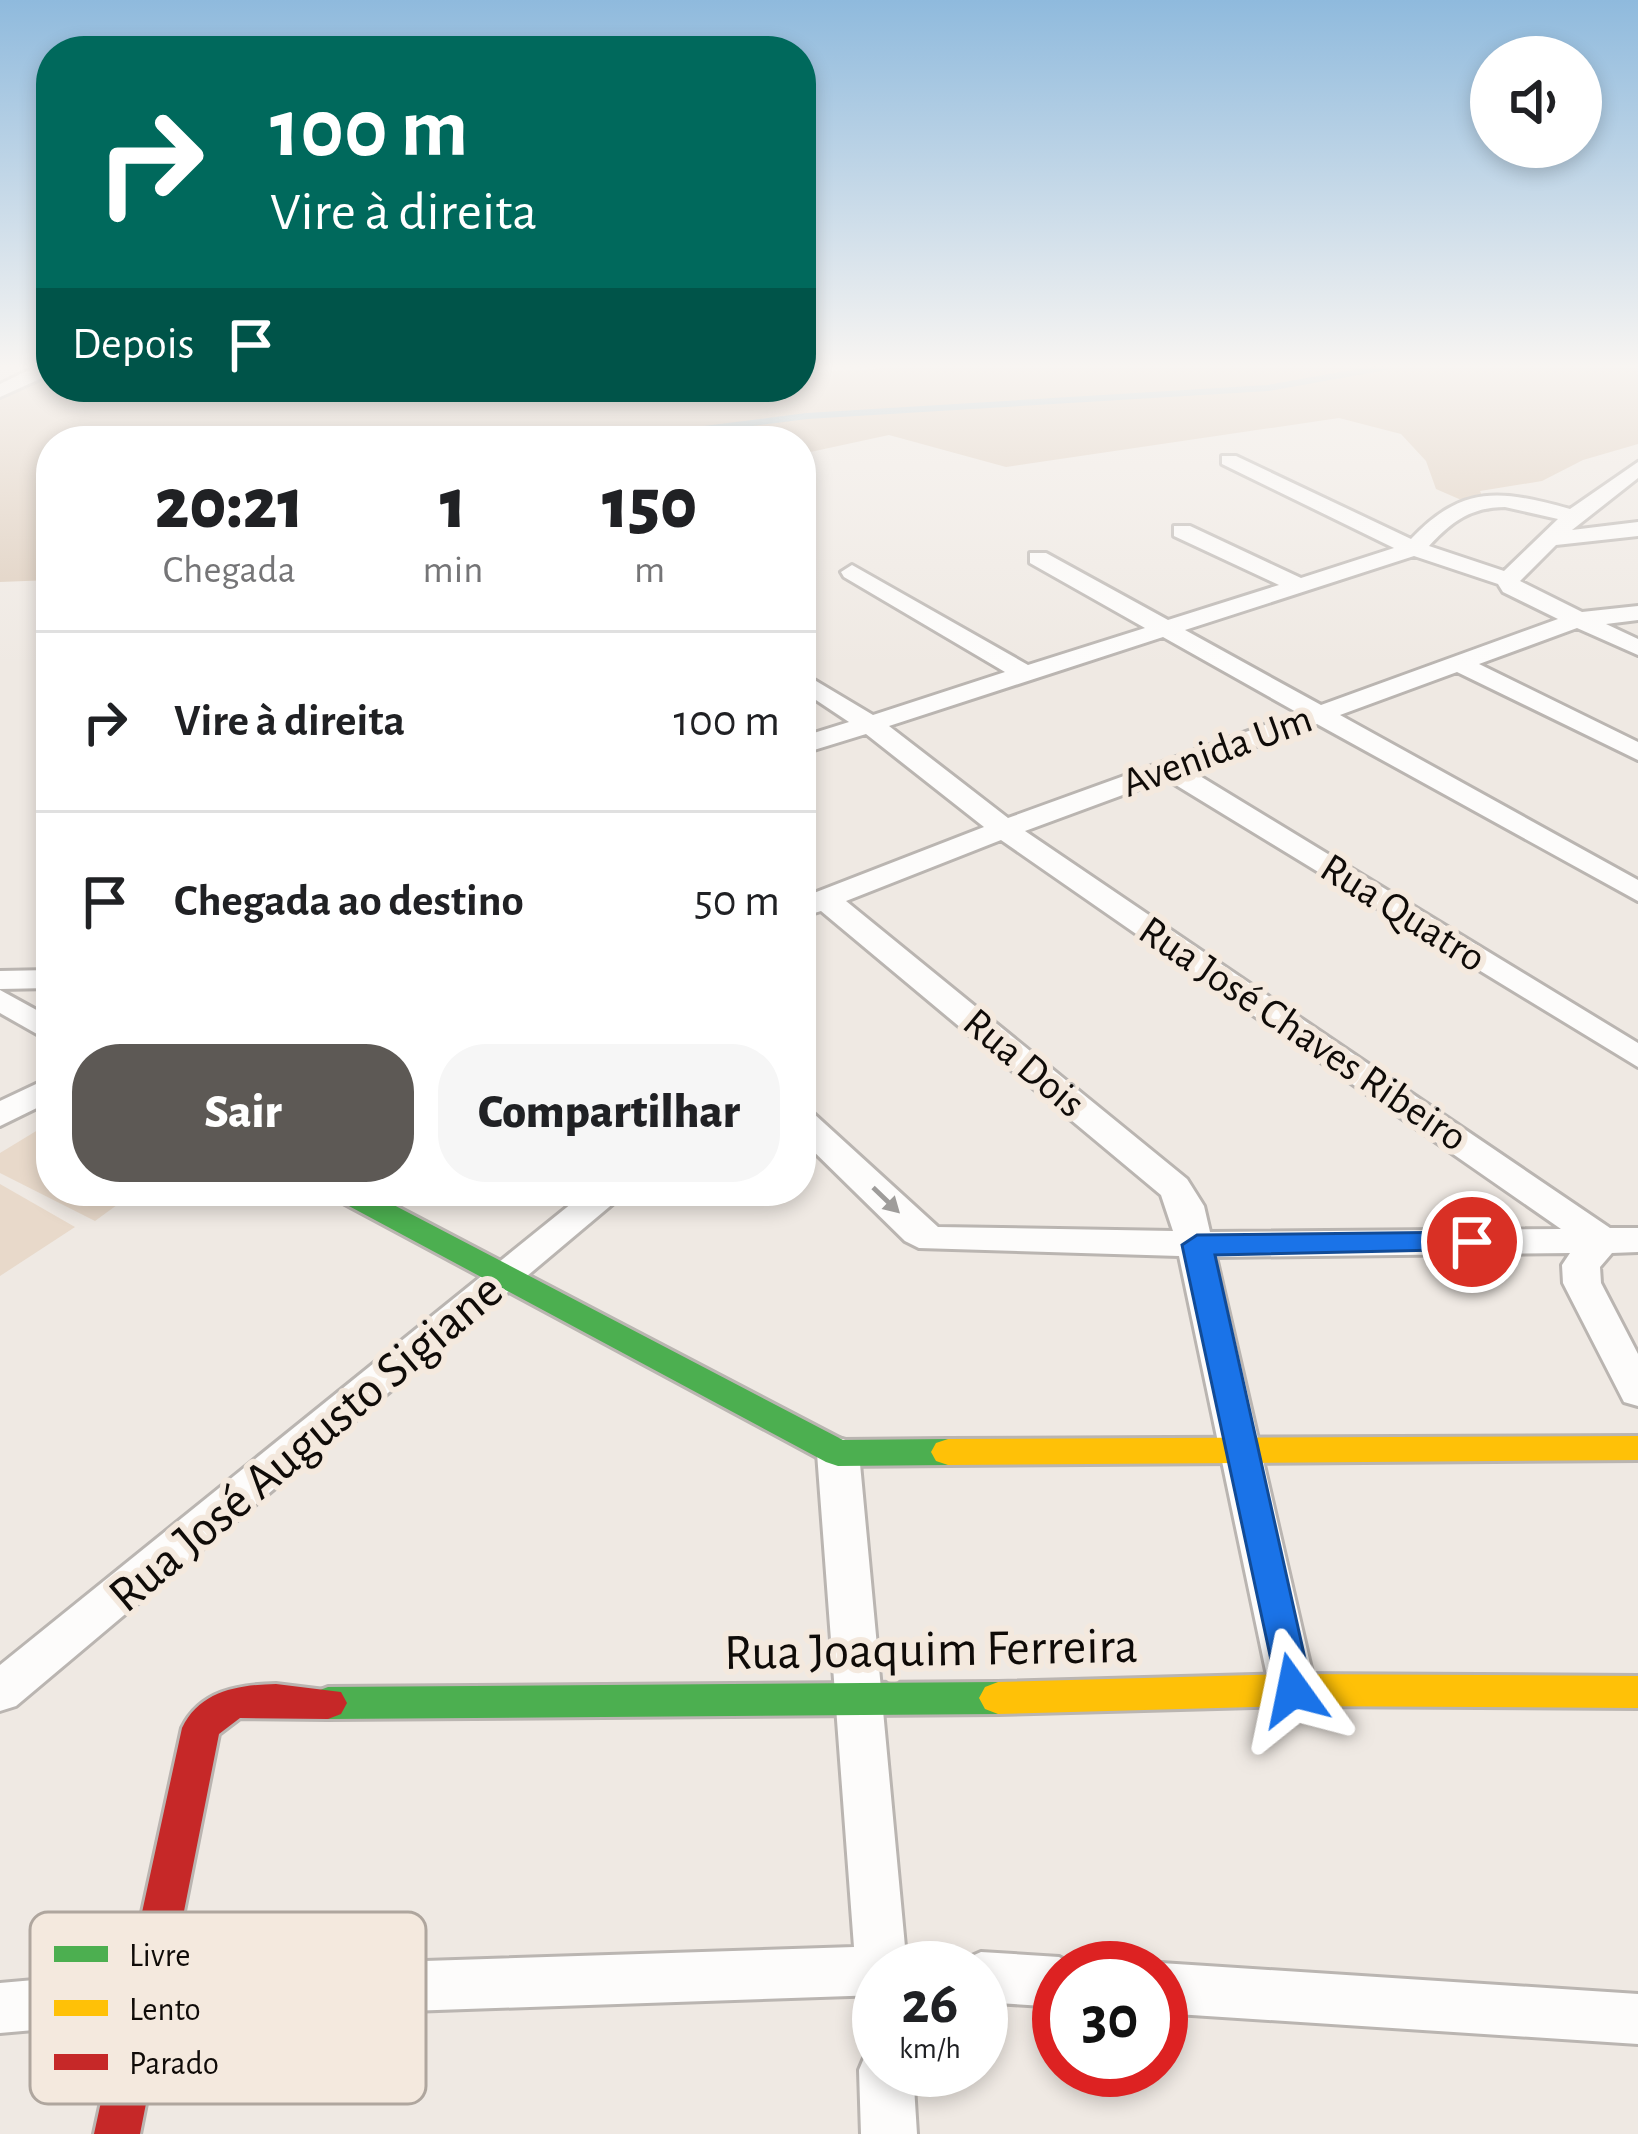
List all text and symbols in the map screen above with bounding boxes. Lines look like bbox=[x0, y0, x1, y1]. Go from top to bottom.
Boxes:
map controls bbox=[1470, 36, 1602, 168]
button: sound bbox=[1470, 36, 1602, 168]
icon: right bbox=[72, 84, 228, 240]
text: 100 m bbox=[270, 88, 468, 172]
text: Vire à direita bbox=[270, 186, 537, 240]
icon: arrive bbox=[218, 312, 284, 378]
text: Depois bbox=[72, 322, 194, 367]
text: 20:21 bbox=[155, 469, 304, 541]
text: 1 bbox=[440, 469, 466, 541]
text: 150 bbox=[602, 469, 697, 541]
text: Chegada bbox=[163, 551, 296, 590]
text: min bbox=[423, 551, 483, 590]
text: m bbox=[634, 551, 665, 590]
icon: right bbox=[72, 689, 138, 755]
street label: Avenida Um bbox=[1116, 697, 1318, 805]
text: Vire à direita bbox=[174, 699, 405, 744]
text: 100 m bbox=[674, 699, 780, 744]
street label: Rua Quatro bbox=[1313, 846, 1493, 980]
icon: arrive bbox=[72, 869, 138, 935]
text: Chegada ao destino bbox=[174, 879, 524, 924]
text: 50 m bbox=[694, 879, 780, 924]
street label: Rua José Chaves Ribeiro bbox=[1132, 909, 1474, 1159]
street label: Rua Dois bbox=[955, 1001, 1093, 1125]
button: Sair bbox=[72, 1044, 414, 1182]
button: Compartilhar bbox=[438, 1044, 780, 1182]
one-way arrow bbox=[871, 1185, 900, 1213]
pin bbox=[1421, 1191, 1523, 1293]
icon: arrive bbox=[1439, 1209, 1505, 1275]
street label: Rua José Augusto Sigiane bbox=[100, 1264, 512, 1622]
street label: Rua Joaquim Ferreira bbox=[723, 1621, 1139, 1679]
position arrow bbox=[1230, 1627, 1356, 1753]
legend bbox=[30, 1912, 426, 2104]
text: Livre bbox=[129, 1940, 190, 1973]
speed limit sign: 30 bbox=[1032, 1941, 1188, 2097]
text: 26 bbox=[901, 1974, 959, 2034]
text: Lento bbox=[129, 1994, 201, 2027]
text: km/h bbox=[899, 2034, 961, 2064]
text: Parado bbox=[129, 2048, 219, 2081]

